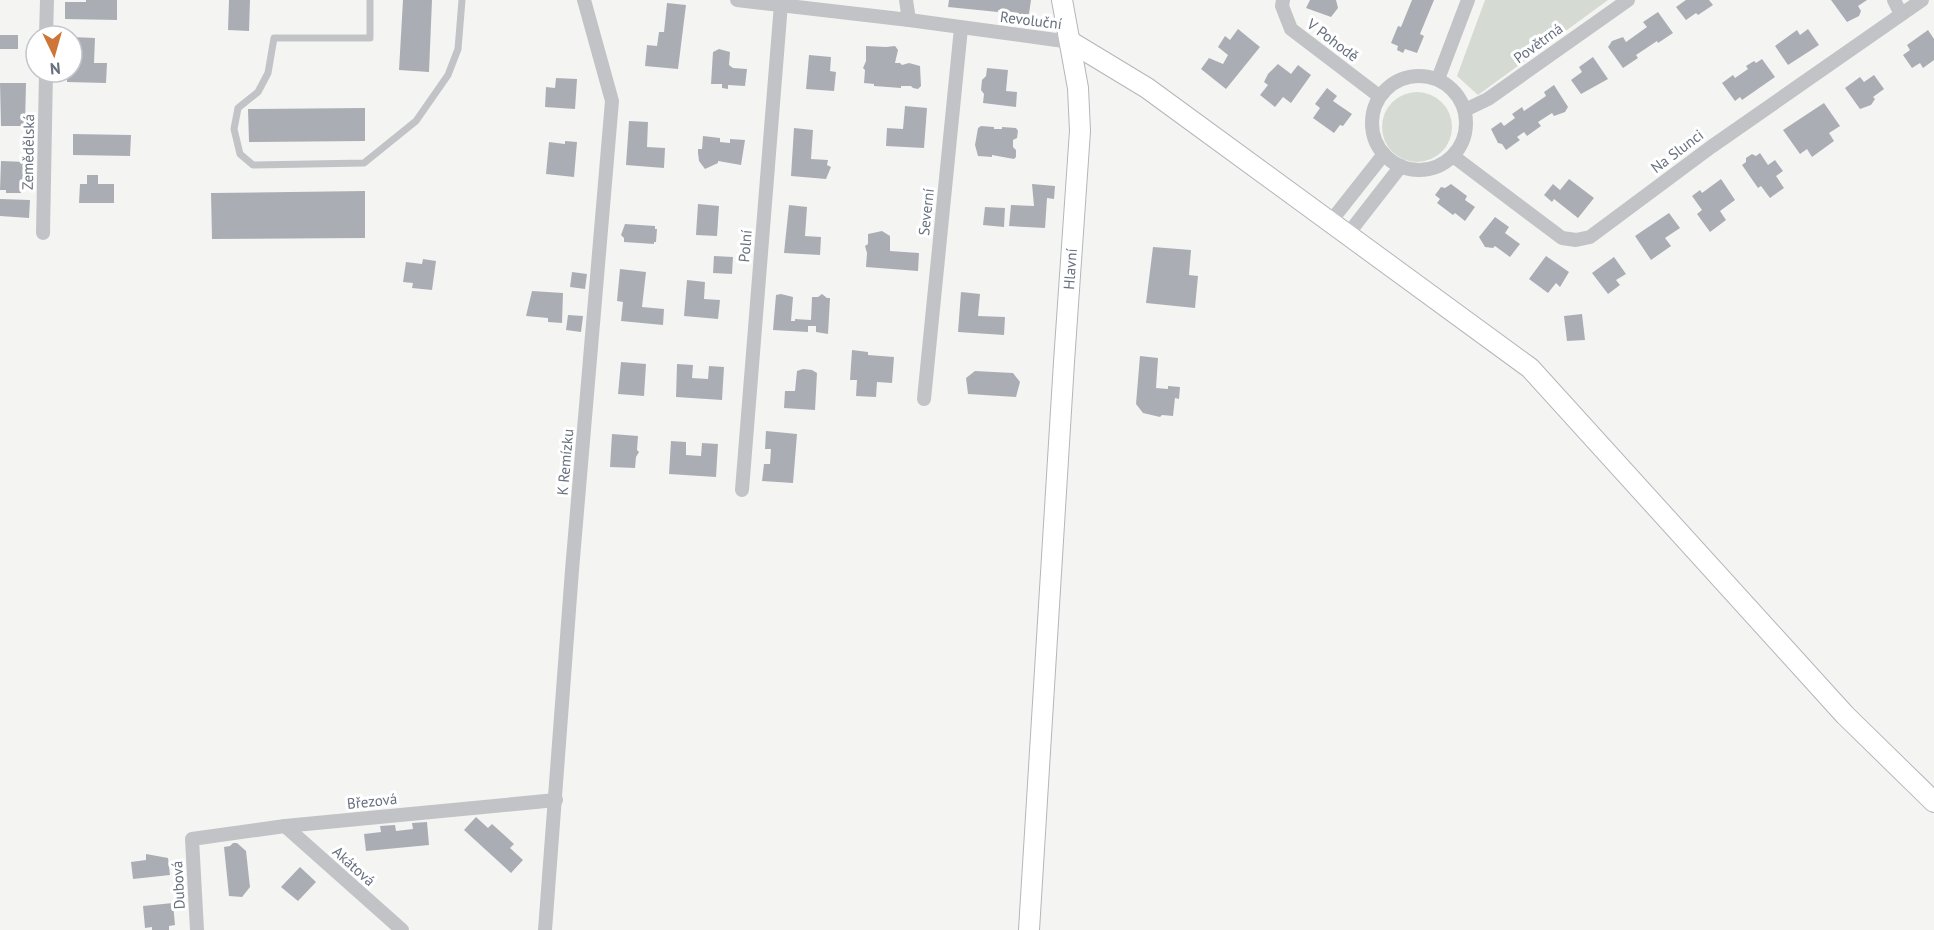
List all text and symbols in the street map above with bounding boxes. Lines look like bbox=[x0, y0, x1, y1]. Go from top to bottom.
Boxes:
street label: Revoluční bbox=[999, 7, 1063, 33]
street label: V Pohodě bbox=[1303, 14, 1363, 66]
street label: Povětrná bbox=[1510, 19, 1566, 67]
north arrow bbox=[24, 24, 84, 84]
text: N bbox=[49, 59, 61, 79]
street label: Zemědělská bbox=[18, 114, 38, 190]
street label: Na Slunci bbox=[1647, 125, 1707, 177]
street label: Severní bbox=[914, 188, 938, 236]
street label: Polní bbox=[734, 229, 756, 263]
street label: Hlavní bbox=[1059, 248, 1081, 290]
street label: K Remízku bbox=[553, 428, 577, 496]
street label: Březová bbox=[346, 789, 398, 813]
street label: Akátová bbox=[329, 842, 379, 890]
street label: Dubová bbox=[167, 860, 189, 910]

